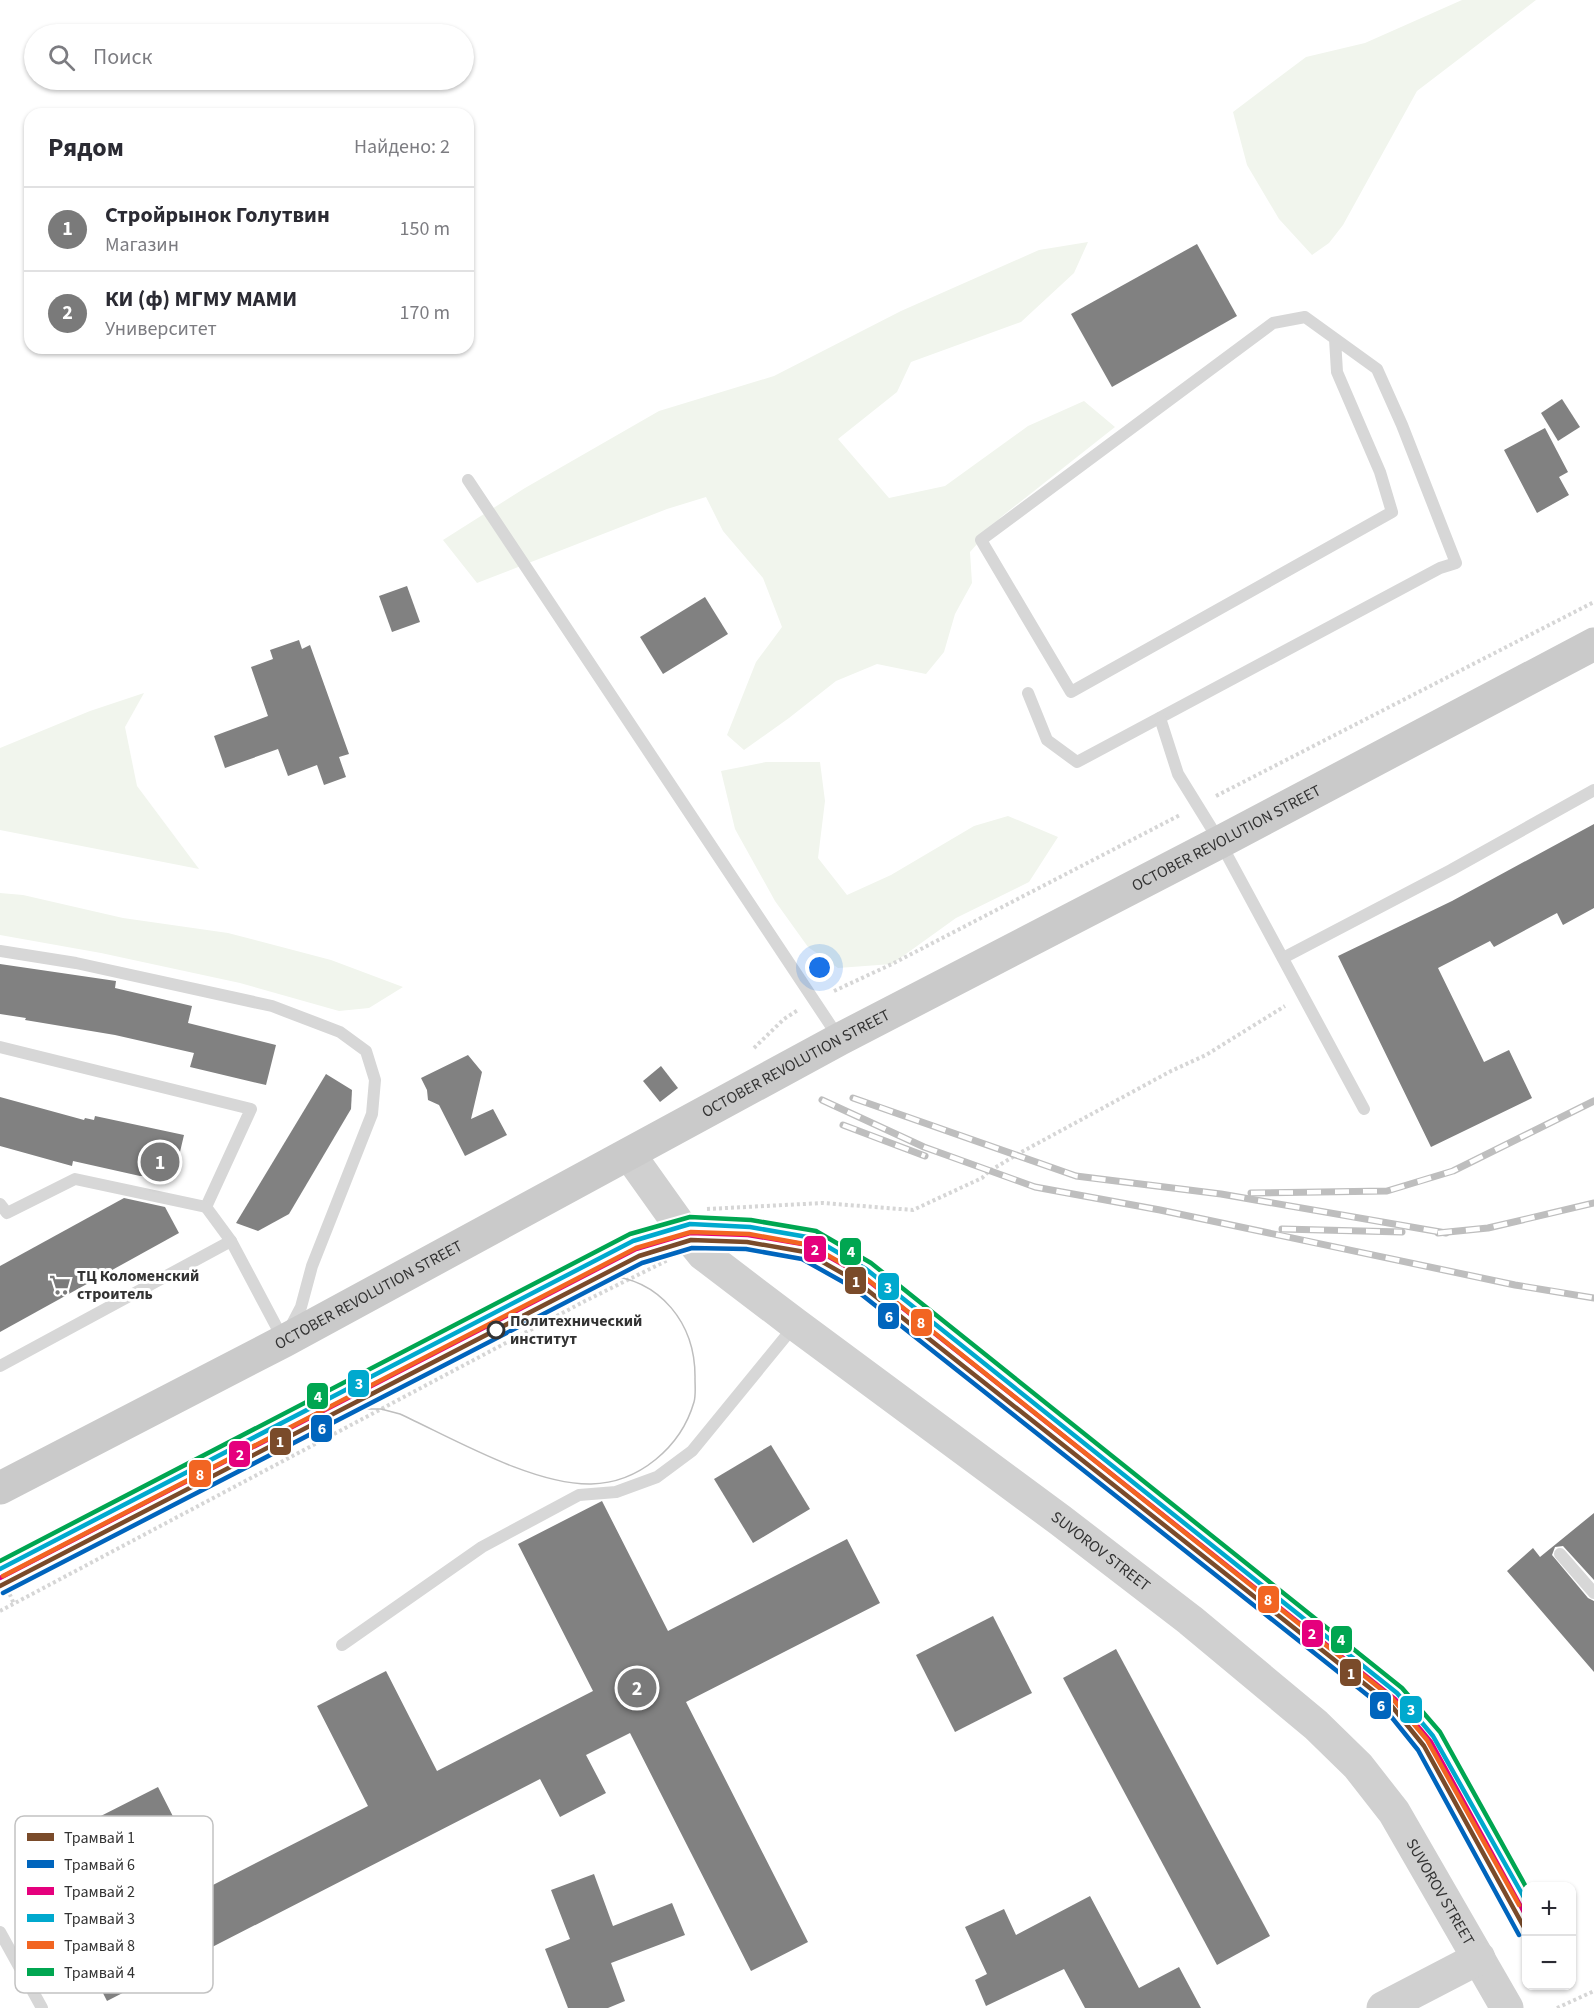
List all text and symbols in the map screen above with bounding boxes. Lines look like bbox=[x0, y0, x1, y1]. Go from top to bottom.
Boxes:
search box bbox=[24, 24, 474, 90]
icon: search bbox=[45, 41, 78, 74]
text: Поиск bbox=[93, 41, 152, 73]
text: Рядом bbox=[48, 129, 124, 166]
text: Найдено: 2 bbox=[354, 133, 450, 161]
text: Стройрынок Голутвин bbox=[105, 199, 330, 231]
text: 1 bbox=[62, 215, 73, 243]
text: 150 m bbox=[400, 215, 450, 243]
text: Магазин bbox=[105, 231, 179, 259]
text: КИ (ф) МГМУ МАМИ bbox=[105, 283, 297, 315]
text: 2 bbox=[62, 299, 73, 327]
text: 170 m bbox=[400, 299, 450, 327]
text: Университет bbox=[105, 315, 217, 343]
street label: OCTOBER REVOLUTION STREET bbox=[1128, 779, 1325, 897]
your location bbox=[805, 953, 834, 982]
street label: OCTOBER REVOLUTION STREET bbox=[698, 1004, 894, 1123]
pin: 1 bbox=[140, 1140, 180, 1184]
street label: OCTOBER REVOLUTION STREET bbox=[271, 1235, 467, 1355]
line badge: 2 bbox=[803, 1235, 827, 1263]
line badge: 4 bbox=[839, 1237, 862, 1266]
text: 2 bbox=[811, 1239, 819, 1261]
text: 4 bbox=[847, 1241, 856, 1263]
place label: ТЦ Коломенский строитель bbox=[77, 1265, 199, 1305]
line badge: 1 bbox=[844, 1266, 867, 1295]
text: 1 bbox=[852, 1271, 860, 1293]
line badge: 3 bbox=[877, 1272, 900, 1301]
supermarket icon: ТЦ Коломенский строитель bbox=[48, 1273, 72, 1297]
text: 3 bbox=[884, 1277, 892, 1299]
line badge: 6 bbox=[877, 1302, 900, 1330]
text: 6 bbox=[885, 1306, 893, 1328]
line badge: 8 bbox=[910, 1308, 933, 1337]
place label: Политехнический институт bbox=[510, 1310, 642, 1350]
text: 8 bbox=[917, 1312, 925, 1334]
marker: Политехнический институт bbox=[487, 1321, 505, 1339]
line badge: 3 bbox=[347, 1369, 370, 1398]
text: 3 bbox=[355, 1373, 363, 1395]
line badge: 4 bbox=[306, 1382, 329, 1410]
text: 4 bbox=[314, 1386, 323, 1408]
line badge: 6 bbox=[310, 1414, 333, 1443]
text: 6 bbox=[318, 1418, 326, 1440]
line badge: 1 bbox=[269, 1427, 292, 1456]
text: 1 bbox=[276, 1431, 284, 1453]
line badge: 2 bbox=[228, 1440, 251, 1468]
text: 2 bbox=[236, 1444, 244, 1466]
line badge: 8 bbox=[188, 1459, 212, 1488]
text: 8 bbox=[196, 1464, 204, 1486]
street label: SUVOROV STREET bbox=[1047, 1506, 1155, 1597]
line badge: 8 bbox=[1257, 1585, 1280, 1614]
text: 8 bbox=[1264, 1589, 1272, 1611]
line badge: 2 bbox=[1301, 1619, 1324, 1648]
text: 2 bbox=[1308, 1623, 1316, 1645]
line badge: 4 bbox=[1330, 1625, 1353, 1654]
text: 4 bbox=[1337, 1629, 1346, 1651]
line badge: 1 bbox=[1339, 1658, 1362, 1687]
text: 1 bbox=[1347, 1663, 1355, 1685]
pin: 2 bbox=[618, 1666, 656, 1710]
line badge: 6 bbox=[1369, 1691, 1392, 1720]
text: 6 bbox=[1377, 1695, 1385, 1717]
line badge: 3 bbox=[1399, 1695, 1423, 1724]
text: 3 bbox=[1407, 1699, 1415, 1721]
legend bbox=[15, 1816, 213, 1993]
text: Трамвай 1 bbox=[64, 1827, 135, 1849]
street label: SUVOROV STREET bbox=[1401, 1834, 1480, 1950]
text: Трамвай 6 bbox=[64, 1854, 135, 1876]
text: Трамвай 2 bbox=[64, 1881, 135, 1903]
map controls bbox=[1522, 1882, 1576, 1990]
button: + bbox=[1522, 1882, 1576, 1936]
text: Трамвай 3 bbox=[64, 1908, 135, 1930]
text: Трамвай 8 bbox=[64, 1935, 135, 1957]
button: − bbox=[1522, 1936, 1576, 1990]
text: Трамвай 4 bbox=[64, 1962, 135, 1984]

